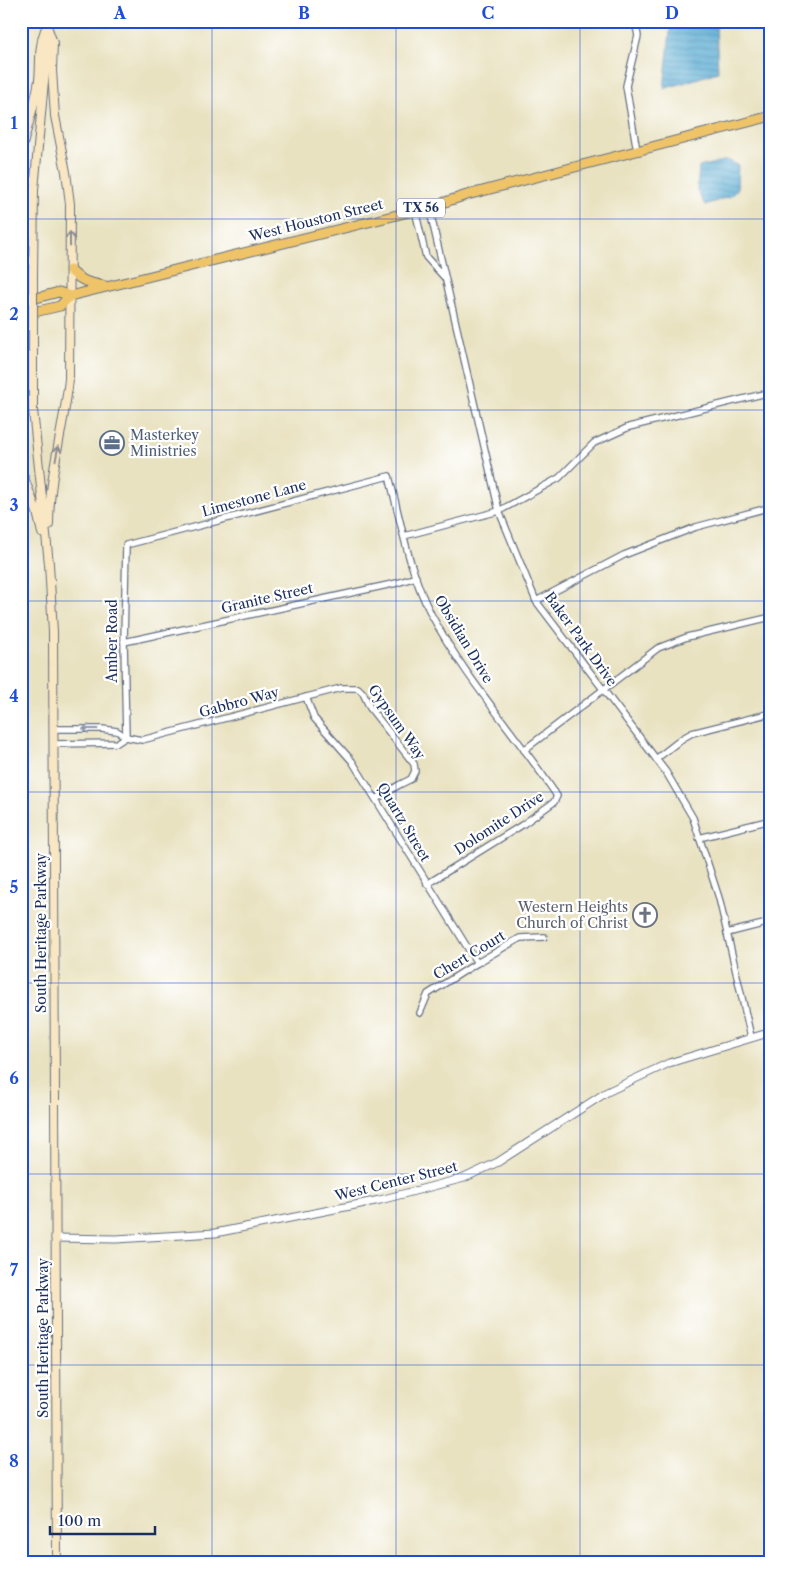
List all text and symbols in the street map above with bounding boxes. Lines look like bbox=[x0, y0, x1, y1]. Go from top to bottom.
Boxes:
text: A bbox=[113, 3, 127, 23]
text: B bbox=[298, 3, 310, 23]
text: C bbox=[482, 3, 494, 23]
text: D bbox=[665, 3, 679, 23]
text: 1 bbox=[10, 113, 18, 133]
street label: West Houston Street bbox=[246, 195, 385, 246]
road number: TX 56 bbox=[397, 198, 445, 218]
one-way arrow bbox=[65, 231, 75, 247]
text: 2 bbox=[9, 304, 19, 324]
place label: Masterkey Ministries bbox=[130, 426, 199, 460]
office icon: Masterkey Ministries bbox=[99, 430, 125, 456]
one-way arrow bbox=[53, 445, 62, 461]
street label: Limestone Lane bbox=[200, 475, 308, 521]
text: 3 bbox=[9, 495, 19, 515]
street label: Granite Street bbox=[219, 579, 315, 617]
street label: Baker Park Drive bbox=[541, 588, 621, 690]
street label: Obsidian Drive bbox=[431, 592, 497, 686]
street label: Amber Road bbox=[103, 599, 121, 684]
street label: Gypsum Way bbox=[365, 681, 430, 763]
street label: Gabbro Way bbox=[197, 683, 281, 721]
text: 4 bbox=[9, 686, 19, 706]
one-way arrow bbox=[83, 724, 99, 734]
street label: Quartz Street bbox=[373, 779, 435, 865]
street label: Dolomite Drive bbox=[451, 787, 547, 859]
street label: South Heritage Parkway bbox=[32, 853, 50, 1013]
text: 5 bbox=[10, 877, 19, 897]
place label: Western Heights Church of Christ bbox=[516, 898, 628, 932]
church icon: Western Heights Church of Christ bbox=[632, 902, 658, 928]
street label: Chert Court bbox=[430, 926, 508, 984]
text: 6 bbox=[9, 1068, 19, 1088]
street label: West Center Street bbox=[332, 1157, 459, 1205]
street label: South Heritage Parkway bbox=[34, 1258, 52, 1418]
text: 7 bbox=[10, 1260, 19, 1280]
text: 8 bbox=[9, 1451, 19, 1471]
scale bar bbox=[50, 1504, 155, 1536]
text: 100 m bbox=[58, 1511, 101, 1530]

